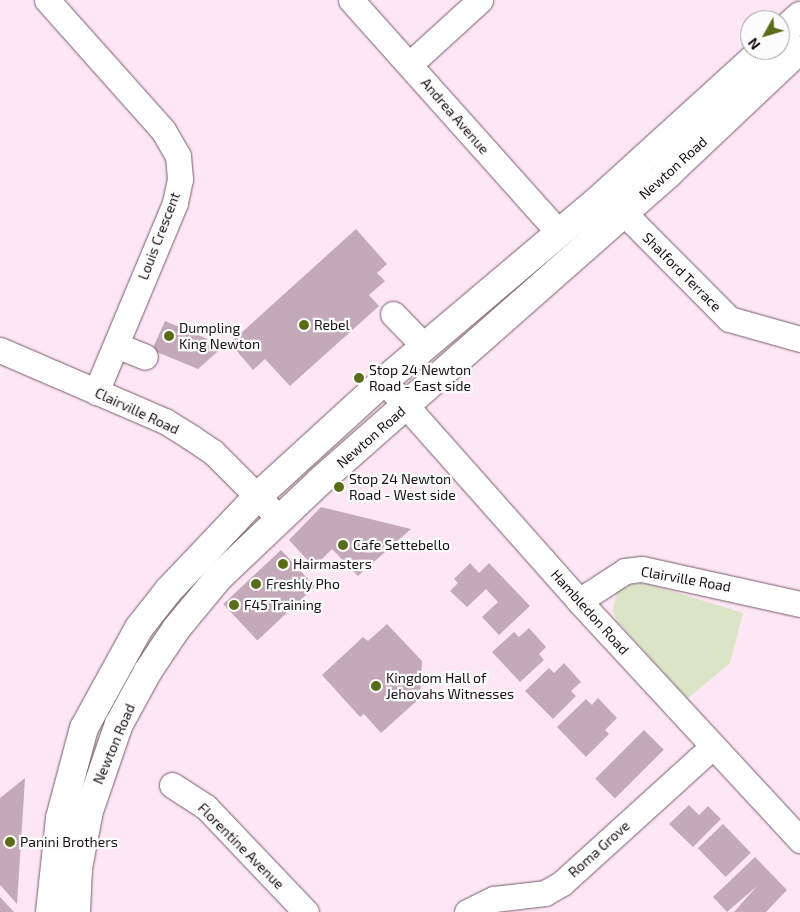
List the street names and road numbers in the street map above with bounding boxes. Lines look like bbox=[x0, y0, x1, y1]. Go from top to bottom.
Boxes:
street label: Andrea Avenue bbox=[417, 74, 493, 158]
street label: Newton Road bbox=[636, 133, 710, 203]
street label: Louis Crescent bbox=[135, 190, 183, 282]
street label: Shalford Terrace bbox=[639, 229, 725, 315]
street label: Clairville Road bbox=[92, 384, 182, 438]
street label: Newton Road bbox=[333, 403, 409, 471]
street label: Clairville Road bbox=[640, 563, 732, 595]
street label: Hambledon Road bbox=[547, 566, 633, 658]
street label: Newton Road bbox=[90, 701, 138, 787]
street label: Florentine Avenue bbox=[194, 799, 288, 893]
street label: Roma Grove bbox=[565, 817, 633, 881]

